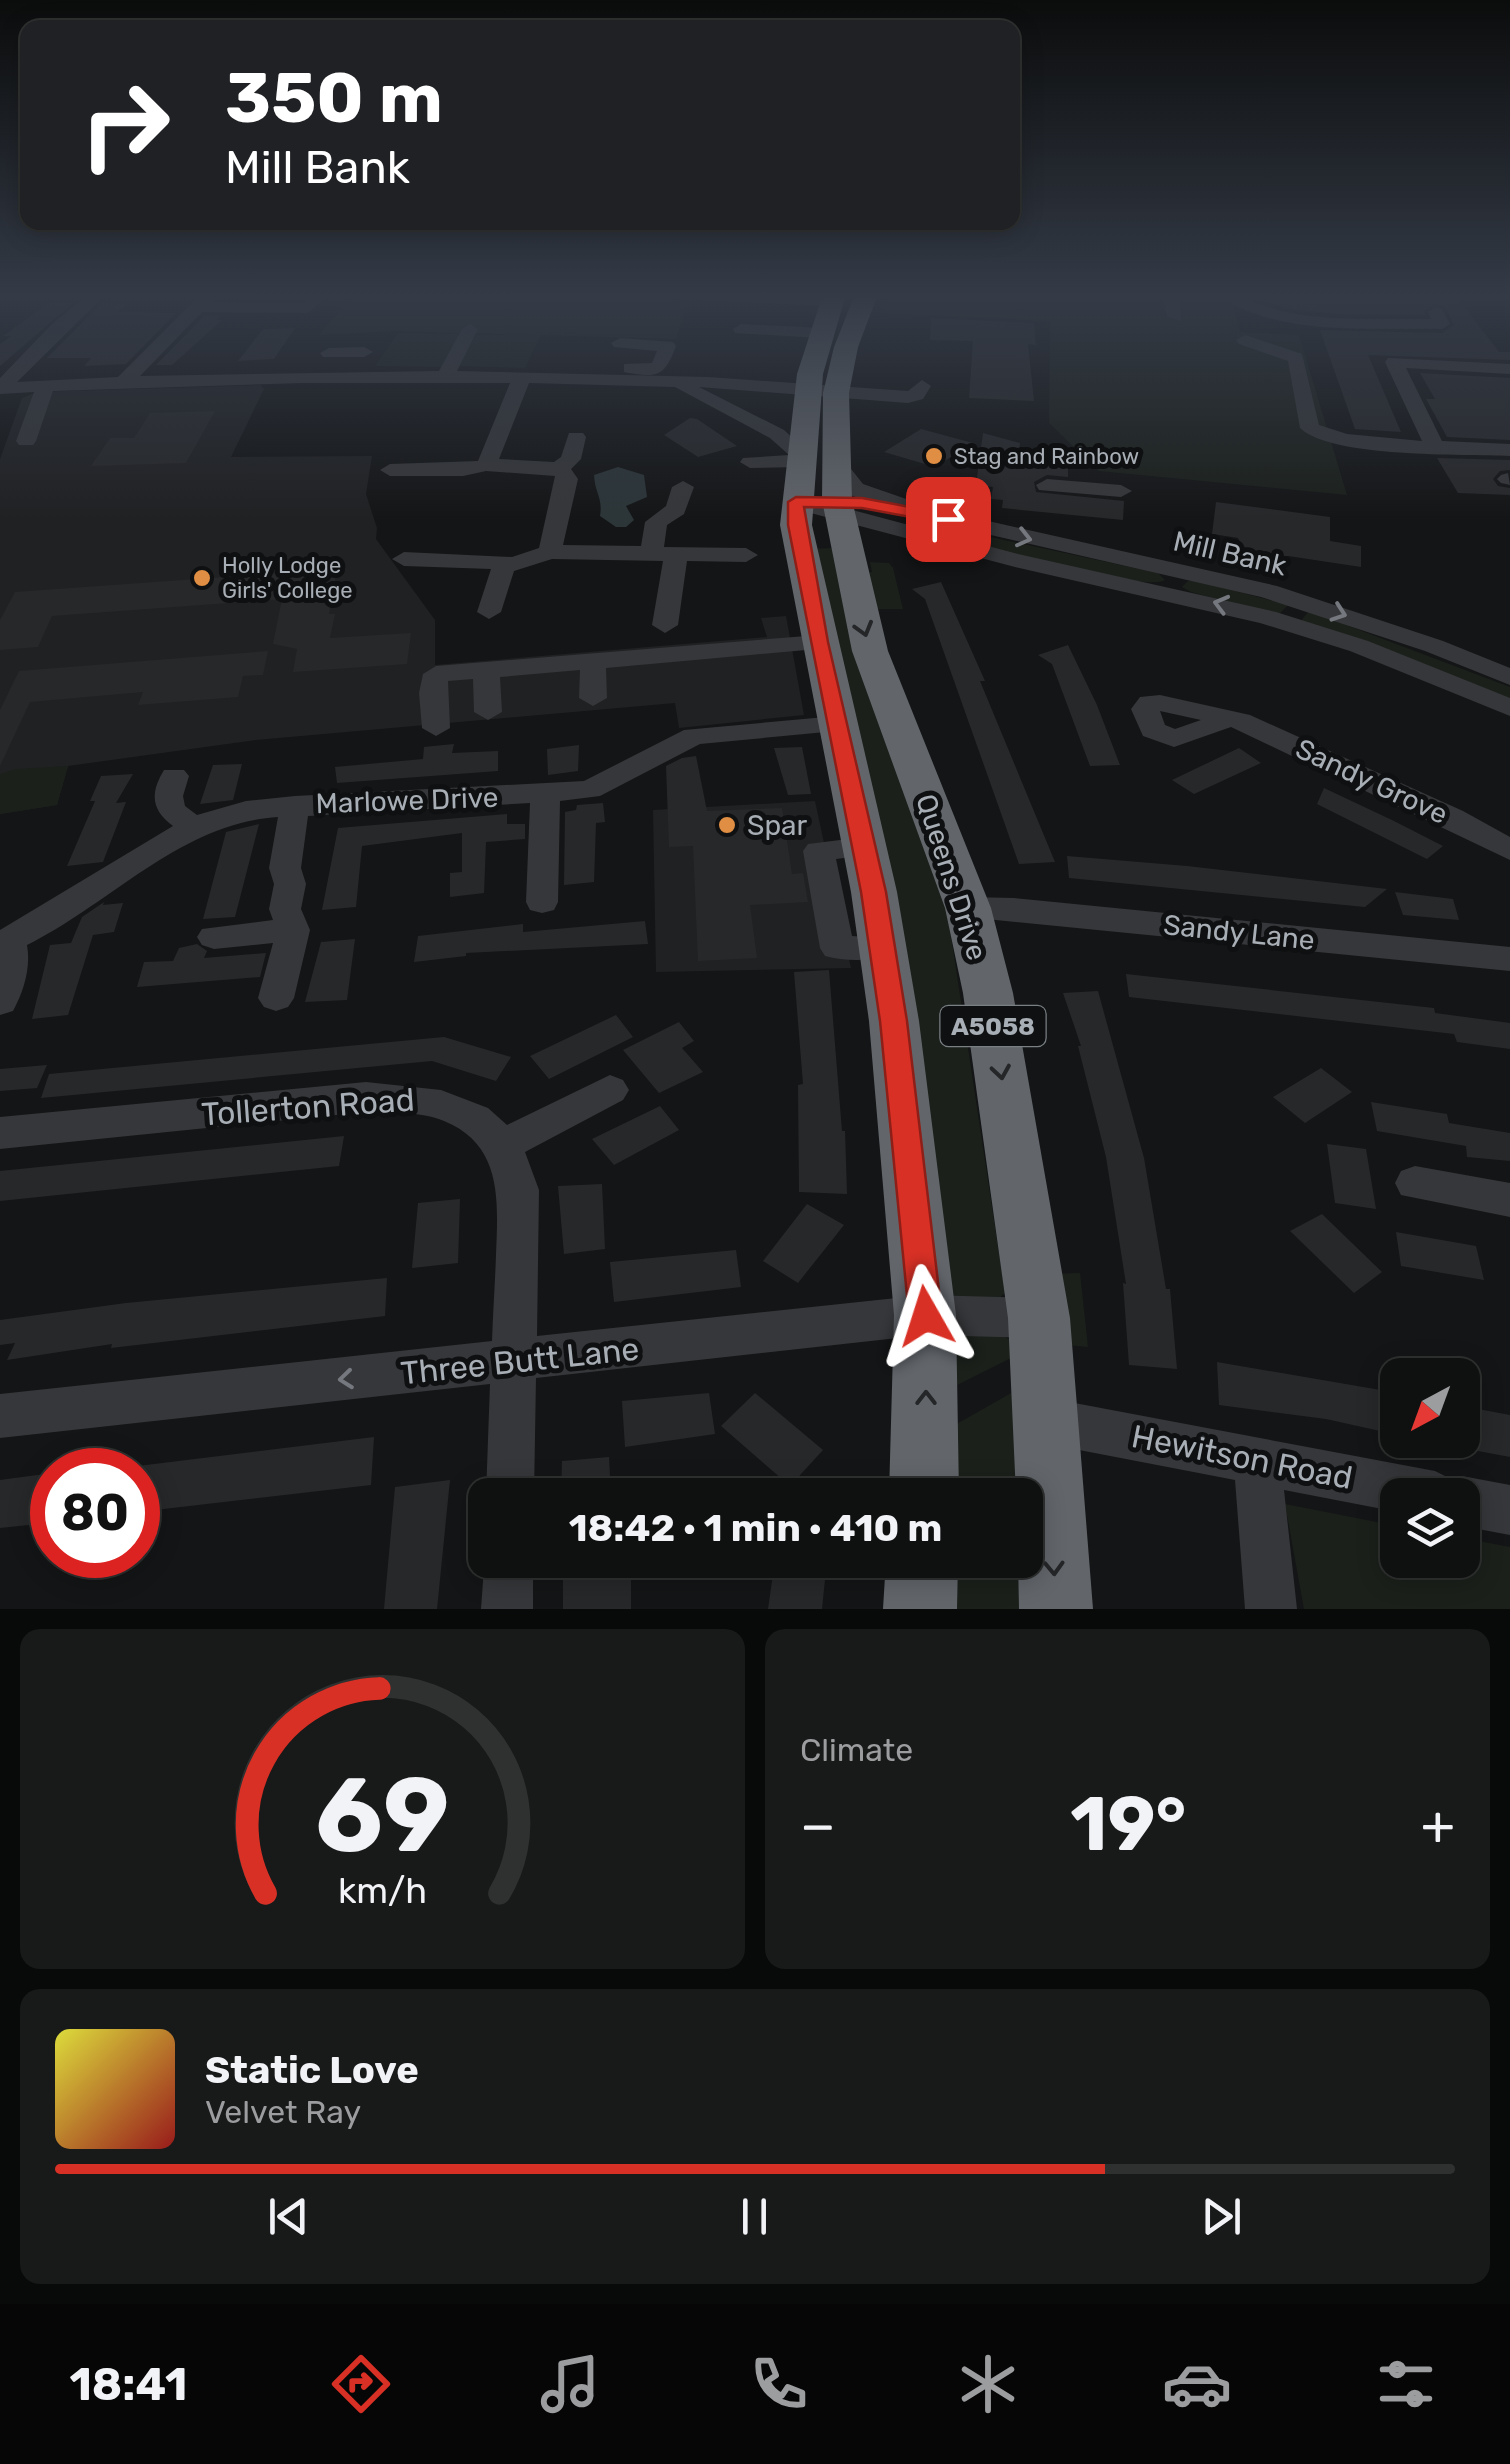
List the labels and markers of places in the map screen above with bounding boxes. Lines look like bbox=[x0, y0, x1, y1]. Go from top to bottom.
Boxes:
place label: Stag and Rainbow bbox=[954, 443, 1139, 470]
marker: Stag and Rainbow bbox=[923, 445, 945, 467]
pin bbox=[906, 477, 991, 562]
place label: Holly Lodge Girls' College bbox=[222, 552, 353, 604]
marker: Holly Lodge Girls' College bbox=[191, 567, 213, 589]
place label: Spar bbox=[747, 809, 808, 842]
marker: Spar bbox=[716, 814, 738, 836]

